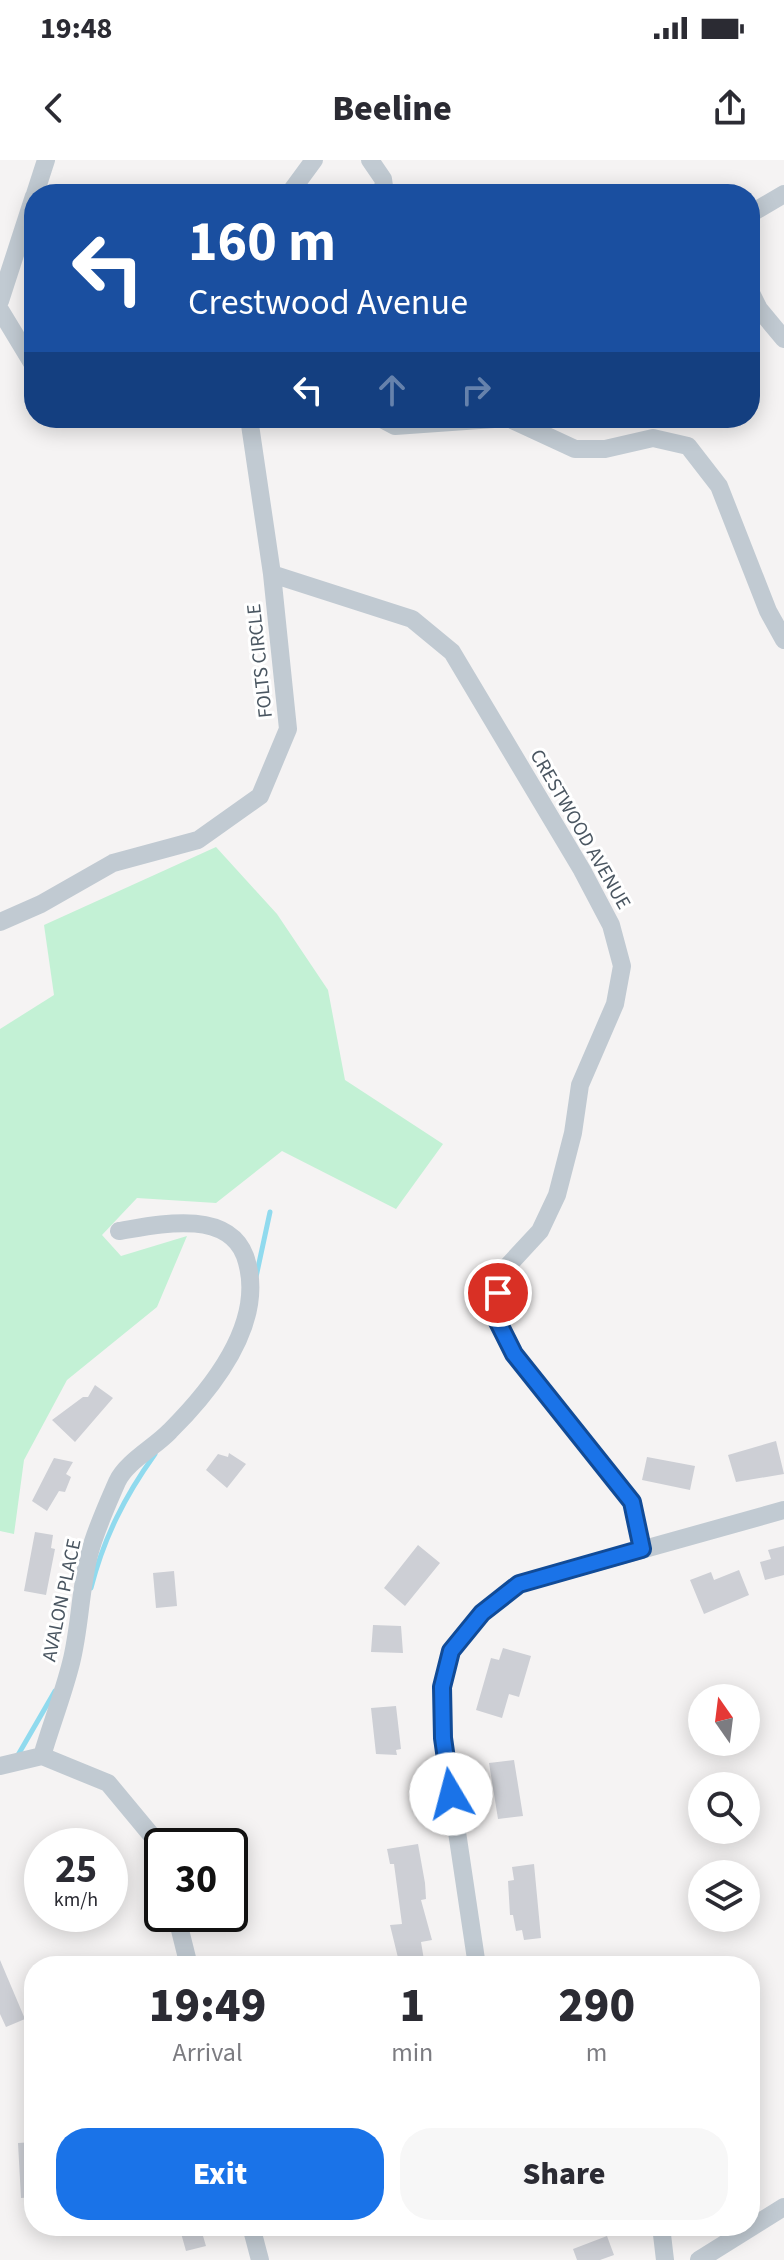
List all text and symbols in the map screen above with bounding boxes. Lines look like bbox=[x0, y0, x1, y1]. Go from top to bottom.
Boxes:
text: 19:48 bbox=[40, 7, 112, 50]
text: Beeline bbox=[332, 83, 452, 134]
icon: back bbox=[32, 86, 76, 130]
icon: share bbox=[708, 86, 752, 130]
text: 160 m bbox=[188, 203, 336, 282]
icon: left bbox=[56, 216, 160, 320]
text: Crestwood Avenue bbox=[188, 277, 468, 328]
icon: left bbox=[286, 368, 330, 412]
icon: ahead bbox=[370, 368, 414, 412]
icon: right bbox=[454, 368, 498, 412]
street label: FOLTS CIRCLE bbox=[240, 602, 280, 719]
street label: CRESTWOOD AVENUE bbox=[523, 744, 637, 915]
pin bbox=[464, 1259, 532, 1327]
icon: arrive bbox=[476, 1271, 520, 1315]
street label: AVALON PLACE bbox=[35, 1536, 89, 1664]
north arrow bbox=[688, 1684, 760, 1756]
map controls bbox=[688, 1684, 760, 1932]
position arrow bbox=[409, 1752, 493, 1836]
button: search bbox=[688, 1772, 760, 1844]
speed limit sign: 30 bbox=[144, 1828, 248, 1932]
text: 25 bbox=[55, 1841, 97, 1898]
button: layers bbox=[688, 1860, 760, 1932]
text: km/h bbox=[54, 1886, 98, 1914]
text: 19:49 bbox=[149, 1972, 266, 2040]
text: 1 bbox=[399, 1972, 425, 2040]
text: 290 bbox=[558, 1972, 635, 2040]
text: Arrival bbox=[173, 2034, 243, 2071]
text: min bbox=[391, 2034, 433, 2071]
text: m bbox=[586, 2034, 607, 2071]
button: Exit bbox=[56, 2128, 384, 2220]
button: Share bbox=[400, 2128, 728, 2220]

